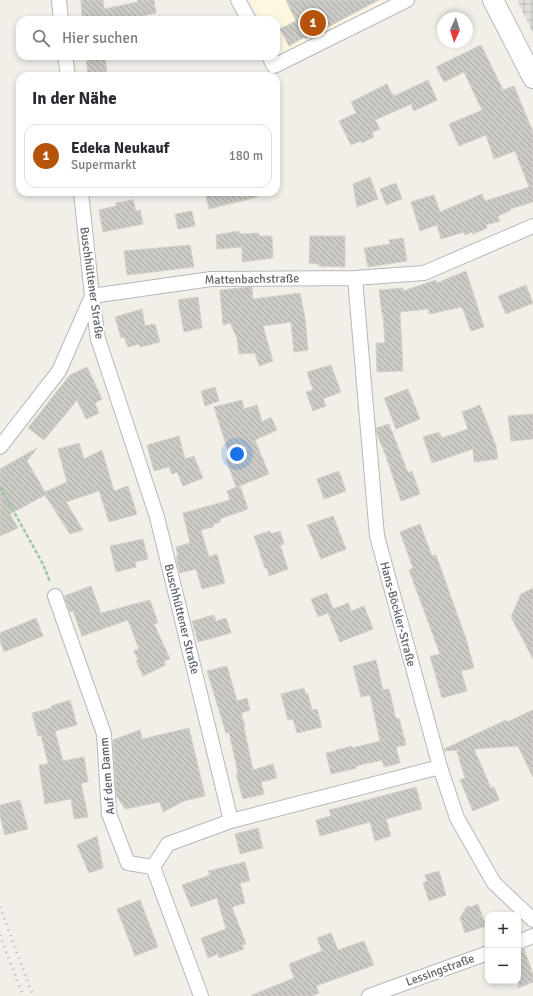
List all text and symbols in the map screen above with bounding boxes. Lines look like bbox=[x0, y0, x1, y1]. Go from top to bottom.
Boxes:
pin: 1 bbox=[300, 8, 326, 38]
north arrow bbox=[437, 12, 473, 48]
search box bbox=[16, 16, 280, 60]
icon: search bbox=[30, 27, 52, 49]
text: Hier suchen bbox=[62, 29, 138, 47]
text: In der Nähe bbox=[32, 88, 117, 109]
text: Edeka Neukauf bbox=[71, 139, 169, 157]
text: 1 bbox=[42, 148, 50, 164]
text: 180 m bbox=[229, 148, 263, 164]
text: Supermarkt bbox=[71, 157, 136, 173]
street label: Buschhüttener Straße bbox=[76, 226, 107, 340]
street label: Mattenbachstraße bbox=[205, 271, 299, 288]
your location bbox=[227, 444, 247, 464]
street label: Hans-Böckler-Straße bbox=[376, 560, 419, 668]
street label: Buschhüttener Straße bbox=[161, 562, 202, 676]
street label: Auf dem Damm bbox=[97, 737, 118, 815]
map controls bbox=[485, 912, 521, 984]
button: + bbox=[485, 912, 521, 948]
button: − bbox=[485, 948, 521, 984]
street label: Lessingstraße bbox=[404, 951, 477, 990]

